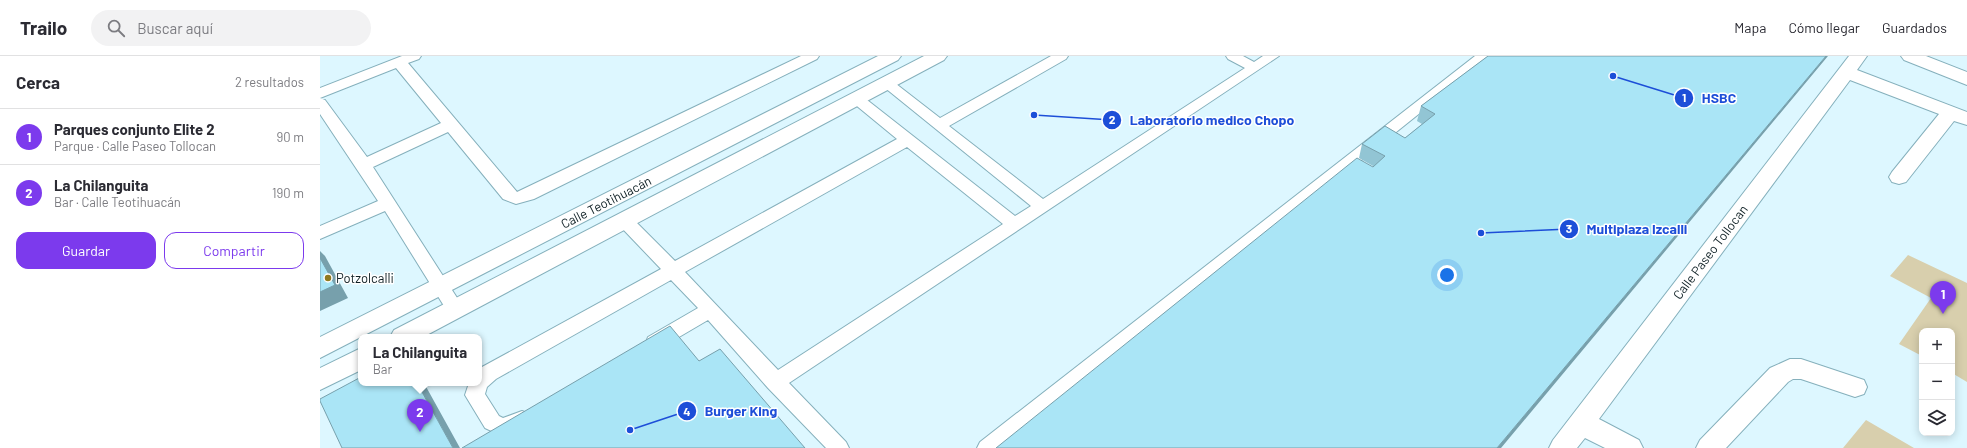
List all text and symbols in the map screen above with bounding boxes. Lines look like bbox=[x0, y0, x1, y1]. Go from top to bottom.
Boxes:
search box bbox=[91, 10, 371, 46]
text: Trailo bbox=[20, 16, 67, 39]
icon: search bbox=[105, 17, 127, 39]
text: Buscar aquí bbox=[137, 19, 213, 37]
text: Mapa bbox=[1734, 19, 1766, 36]
text: Cómo llegar bbox=[1788, 19, 1860, 36]
text: Guardados bbox=[1882, 19, 1947, 36]
text: Cerca bbox=[16, 72, 60, 92]
text: 2 resultados bbox=[235, 74, 304, 90]
callout: HSBC bbox=[1674, 85, 1744, 111]
text: HSBC bbox=[1702, 89, 1736, 106]
text: 1 bbox=[1682, 90, 1686, 104]
callout: Laboratorio medico Chopo bbox=[1102, 107, 1302, 133]
text: Laboratorio medico Chopo bbox=[1130, 111, 1294, 128]
text: 2 bbox=[1109, 112, 1116, 126]
text: Parques conjunto Elite 2 bbox=[54, 120, 215, 138]
text: 1 bbox=[27, 129, 31, 145]
text: 90 m bbox=[277, 129, 304, 145]
text: Parque · Calle Paseo Tollocan bbox=[54, 138, 216, 154]
street label: Calle Teotihuacán bbox=[558, 172, 654, 232]
text: La Chilanguita bbox=[54, 176, 148, 194]
text: 2 bbox=[25, 185, 33, 201]
text: 190 m bbox=[272, 185, 304, 201]
text: Bar · Calle Teotihuacán bbox=[54, 194, 181, 210]
street label: Calle Paseo Tollocan bbox=[1669, 202, 1751, 302]
callout: Multiplaza Izcalli bbox=[1559, 216, 1695, 242]
text: Multiplaza Izcalli bbox=[1587, 220, 1687, 237]
text: 3 bbox=[1566, 221, 1572, 235]
button: Guardar bbox=[16, 232, 156, 269]
button: Compartir bbox=[164, 232, 304, 269]
your location bbox=[1437, 265, 1457, 285]
place label: Potzolcalli bbox=[336, 270, 394, 286]
marker: Potzolcalli bbox=[323, 273, 333, 283]
pin: 1 bbox=[1930, 281, 1956, 314]
map controls bbox=[1919, 328, 1955, 436]
button: + bbox=[1919, 328, 1955, 364]
popup bbox=[358, 334, 482, 386]
text: La Chilanguita bbox=[373, 343, 467, 361]
text: Bar bbox=[373, 361, 392, 377]
button: − bbox=[1919, 364, 1955, 400]
callout: Burger King bbox=[677, 398, 785, 424]
pin: 2 bbox=[407, 399, 433, 432]
button: layers bbox=[1919, 400, 1955, 436]
text: Burger King bbox=[705, 402, 778, 419]
text: 4 bbox=[683, 404, 691, 418]

